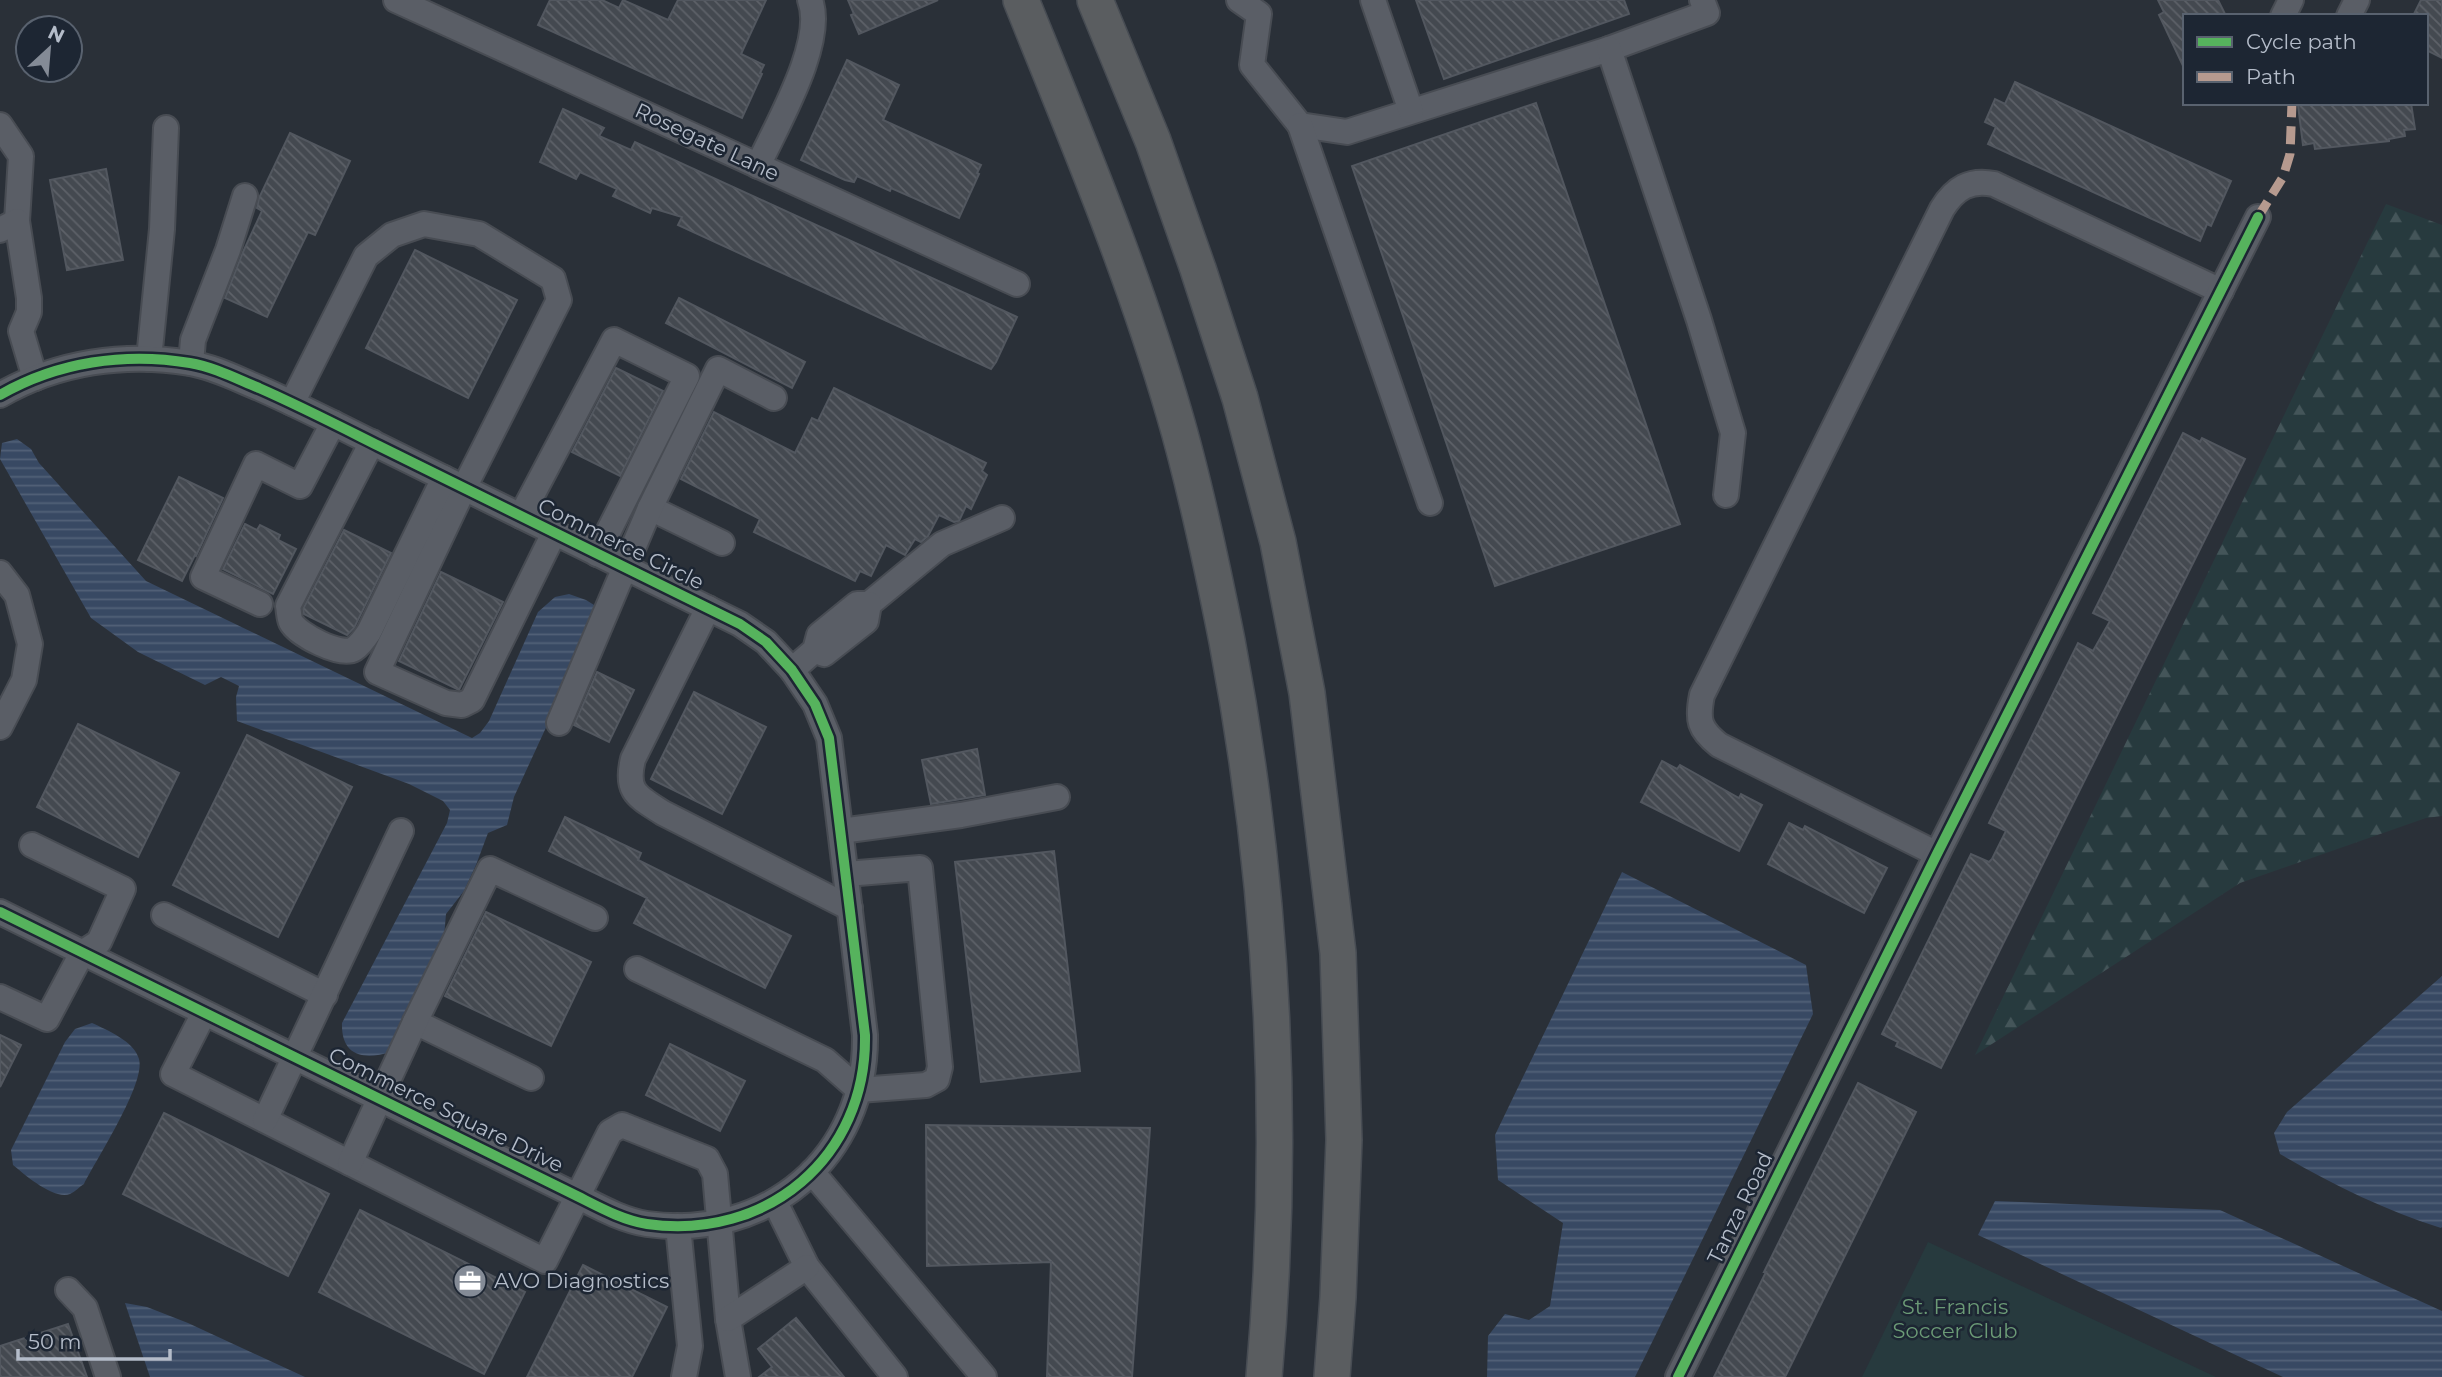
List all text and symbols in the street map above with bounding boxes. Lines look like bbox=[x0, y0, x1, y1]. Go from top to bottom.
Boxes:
north arrow bbox=[14, 14, 84, 84]
legend bbox=[2183, 14, 2428, 105]
text: N bbox=[44, 20, 68, 48]
text: Cycle path bbox=[2246, 29, 2357, 54]
text: Path bbox=[2246, 64, 2296, 89]
street label: Rosegate Lane bbox=[631, 97, 783, 186]
street label: Commerce Circle bbox=[534, 493, 708, 595]
street label: Commerce Square Drive bbox=[325, 1042, 568, 1177]
street label: Tanza Road bbox=[1702, 1148, 1777, 1268]
office icon: AVO Diagnostics bbox=[451, 1262, 489, 1300]
place label: AVO Diagnostics bbox=[494, 1268, 669, 1293]
park label: St. Francis Soccer Club bbox=[1893, 1294, 2017, 1343]
scale bar bbox=[18, 1318, 170, 1362]
text: 50 m bbox=[28, 1329, 82, 1354]

